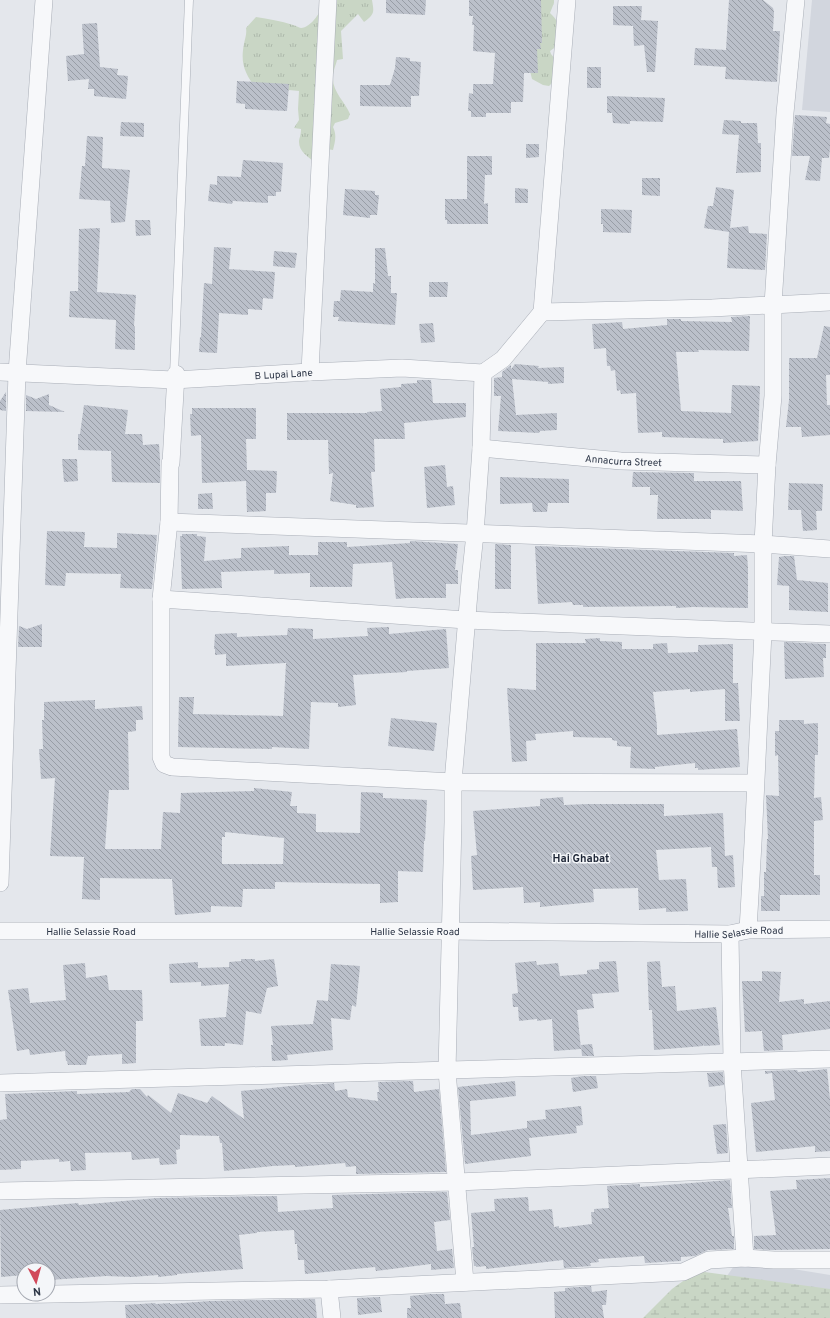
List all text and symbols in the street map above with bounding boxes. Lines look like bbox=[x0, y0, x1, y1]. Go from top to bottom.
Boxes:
street label: B Lupai Lane bbox=[254, 367, 313, 383]
street label: Annacurra Street bbox=[584, 453, 662, 470]
district label: Hai Ghabat bbox=[553, 852, 609, 866]
street label: Hallie Selassie Road bbox=[694, 925, 783, 942]
street label: Hallie Selassie Road bbox=[46, 926, 136, 939]
street label: Hallie Selassie Road bbox=[370, 926, 460, 939]
north arrow bbox=[16, 1262, 56, 1302]
text: N bbox=[32, 1284, 42, 1298]

